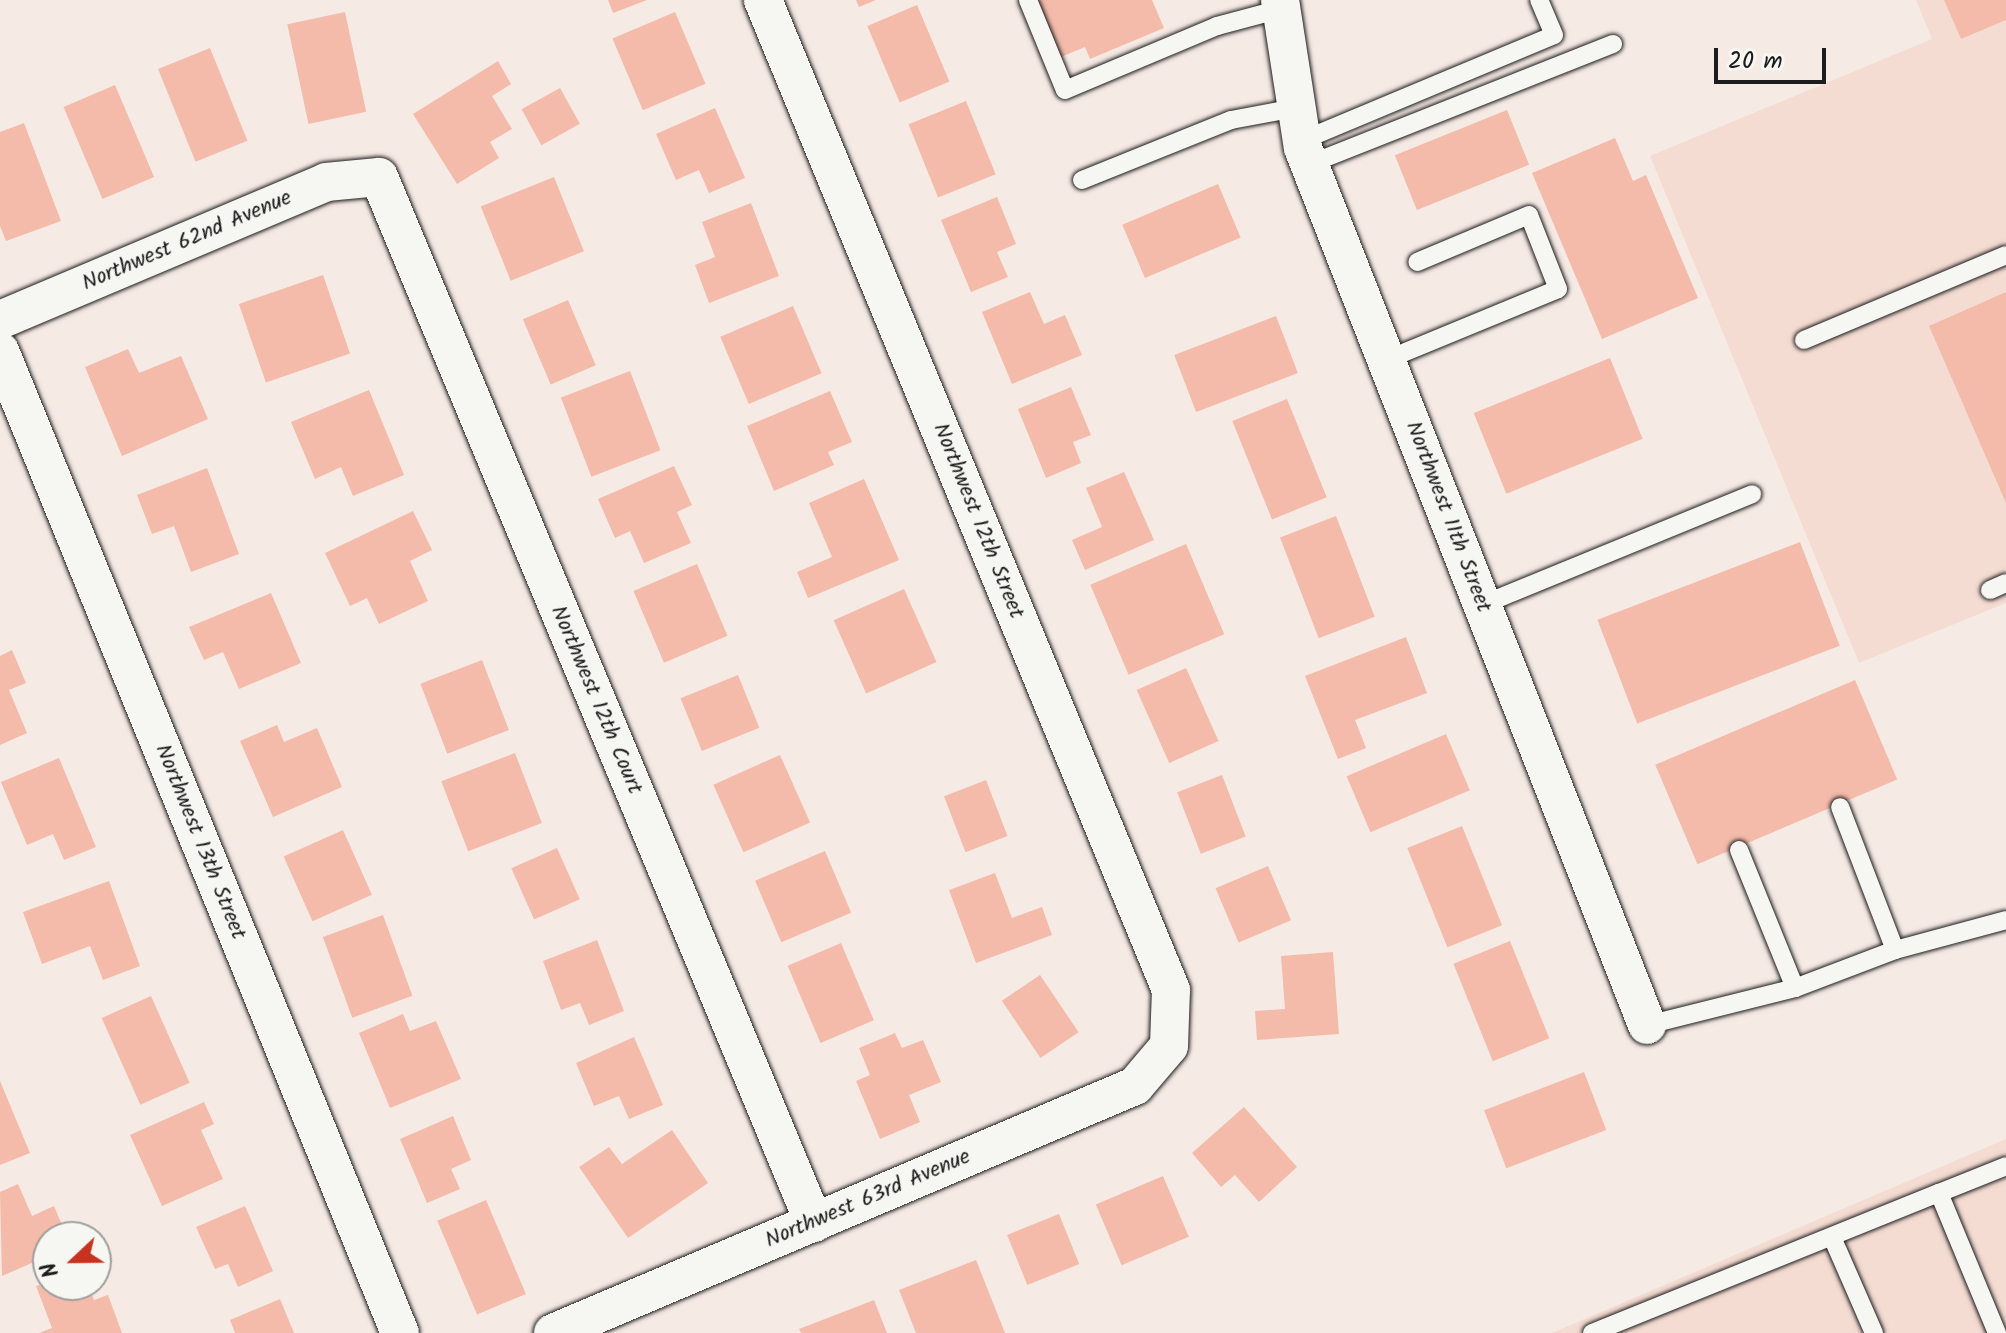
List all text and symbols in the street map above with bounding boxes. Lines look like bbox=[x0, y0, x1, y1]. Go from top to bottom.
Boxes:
scale bar bbox=[1718, 32, 1830, 82]
text: 20 m bbox=[1728, 42, 1783, 81]
street label: Northwest 62nd Avenue bbox=[78, 185, 296, 297]
street label: Northwest 11th Street bbox=[1399, 418, 1497, 616]
street label: Northwest 12th Street bbox=[927, 419, 1029, 623]
street label: Northwest 12th Court bbox=[544, 602, 648, 798]
street label: Northwest 13th Street bbox=[149, 741, 251, 943]
street label: Northwest 63rd Avenue bbox=[761, 1144, 975, 1254]
north arrow bbox=[32, 1221, 112, 1301]
text: N bbox=[32, 1256, 70, 1282]

